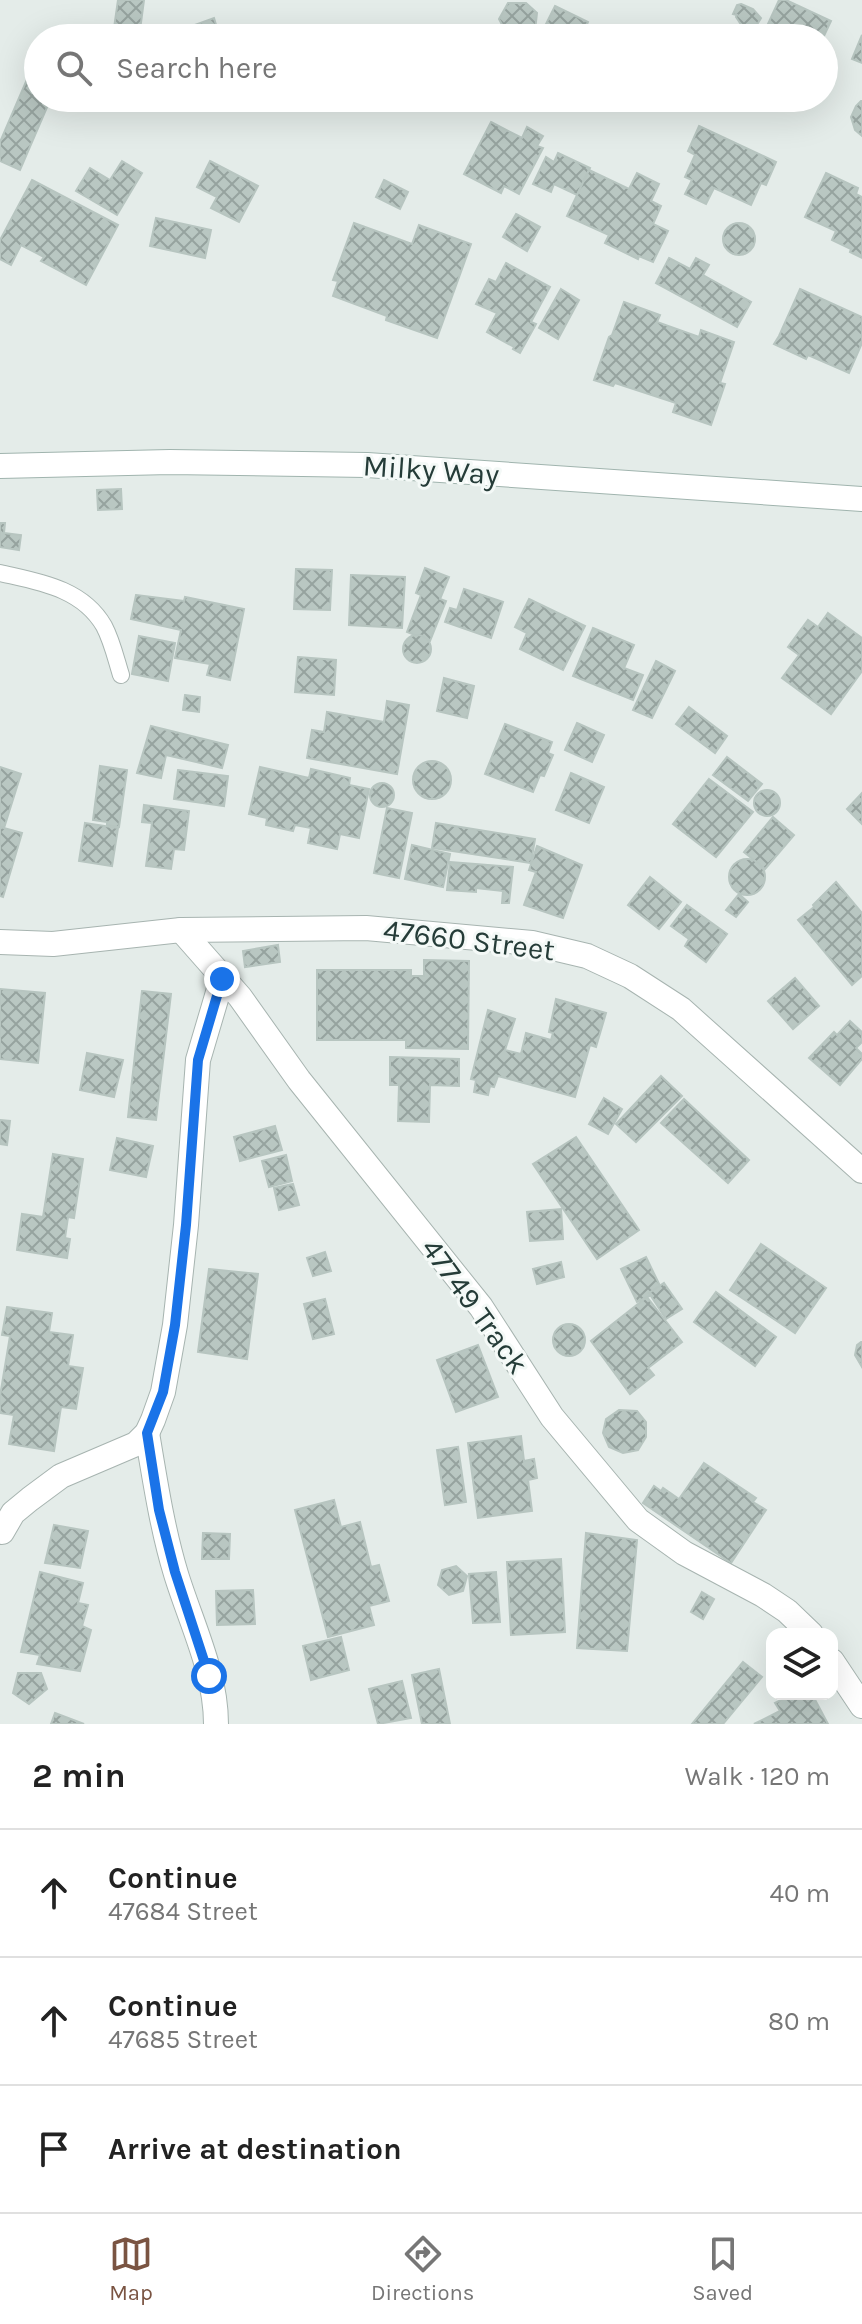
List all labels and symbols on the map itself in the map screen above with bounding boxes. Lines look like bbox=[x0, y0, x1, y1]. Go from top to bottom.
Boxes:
street label: Milky Way bbox=[362, 447, 500, 493]
street label: 47660 Street bbox=[381, 912, 557, 968]
route end bbox=[204, 961, 240, 997]
street label: 47749 Track bbox=[414, 1231, 536, 1381]
route start bbox=[191, 1658, 227, 1694]

